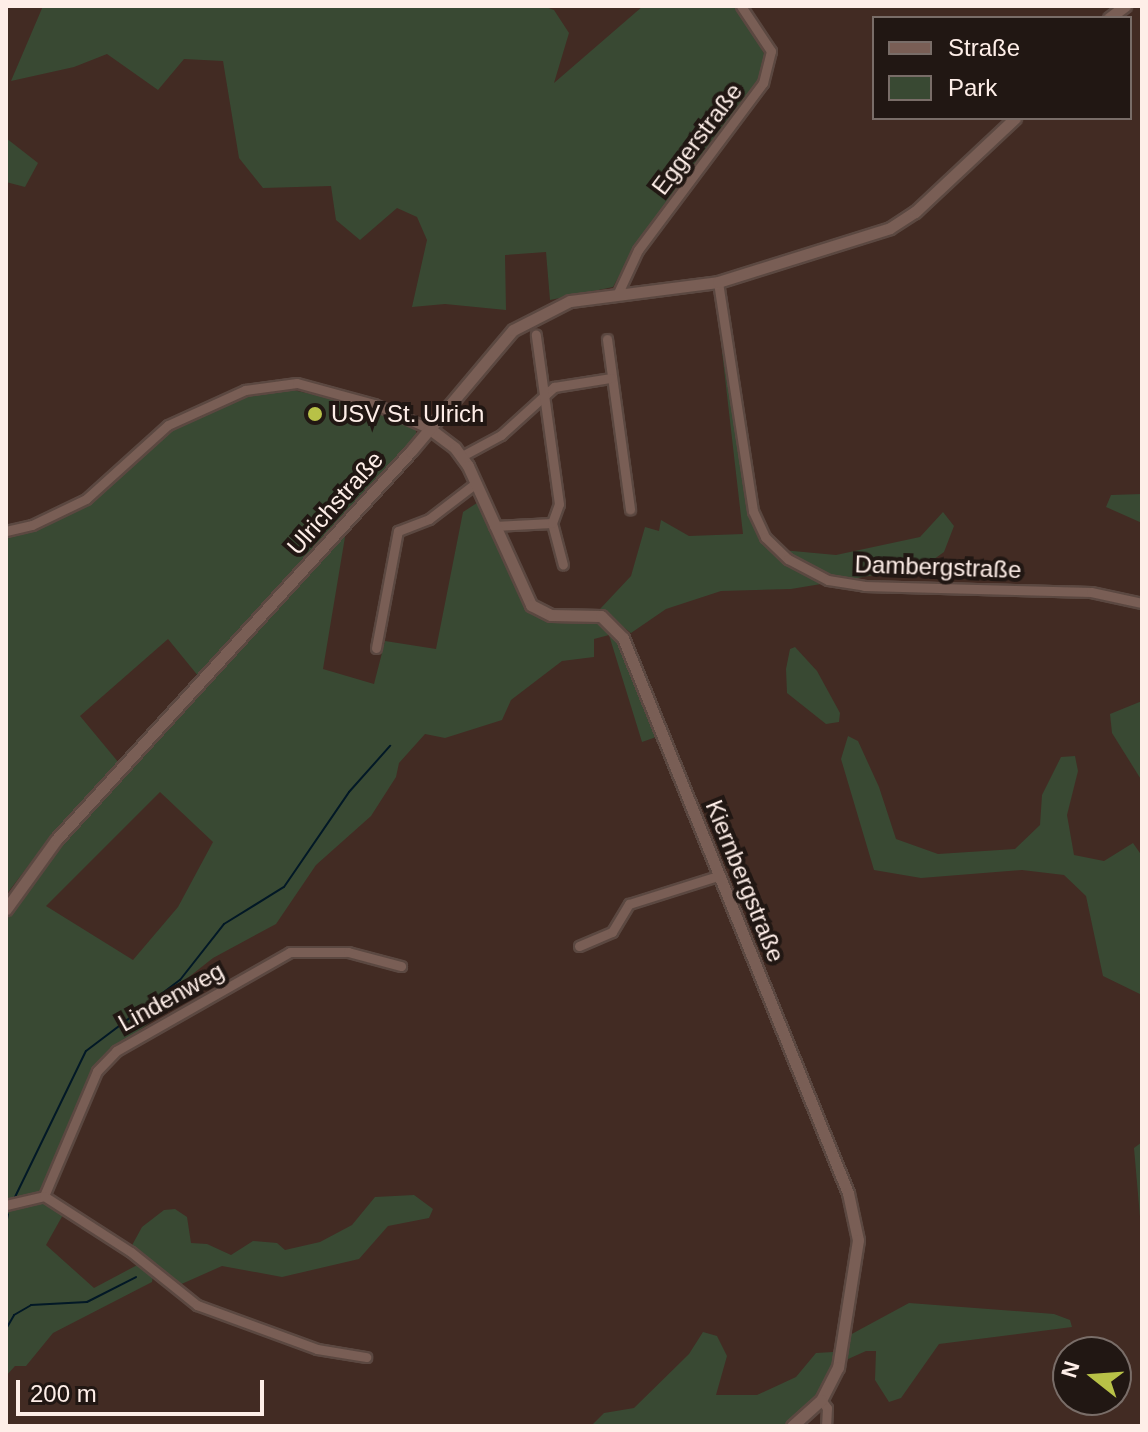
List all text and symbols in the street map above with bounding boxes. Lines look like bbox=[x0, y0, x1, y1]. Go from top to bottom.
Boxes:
legend bbox=[872, 16, 1132, 120]
text: Straße bbox=[948, 34, 1020, 61]
text: Park bbox=[948, 74, 997, 101]
street label: Eggerstraße bbox=[646, 78, 748, 200]
place label: USV St. Ulrich bbox=[331, 400, 484, 428]
marker: USV St. Ulrich bbox=[306, 405, 324, 423]
street label: Ulrichstraße bbox=[281, 445, 389, 561]
street label: Dambergstraße bbox=[854, 550, 1022, 584]
street label: Kiernbergstraße bbox=[699, 796, 791, 966]
street label: Lindenweg bbox=[113, 956, 229, 1038]
north arrow bbox=[1052, 1336, 1132, 1416]
text: N bbox=[1056, 1358, 1085, 1381]
scale bar bbox=[20, 1364, 268, 1414]
text: 200 m bbox=[30, 1380, 97, 1407]

